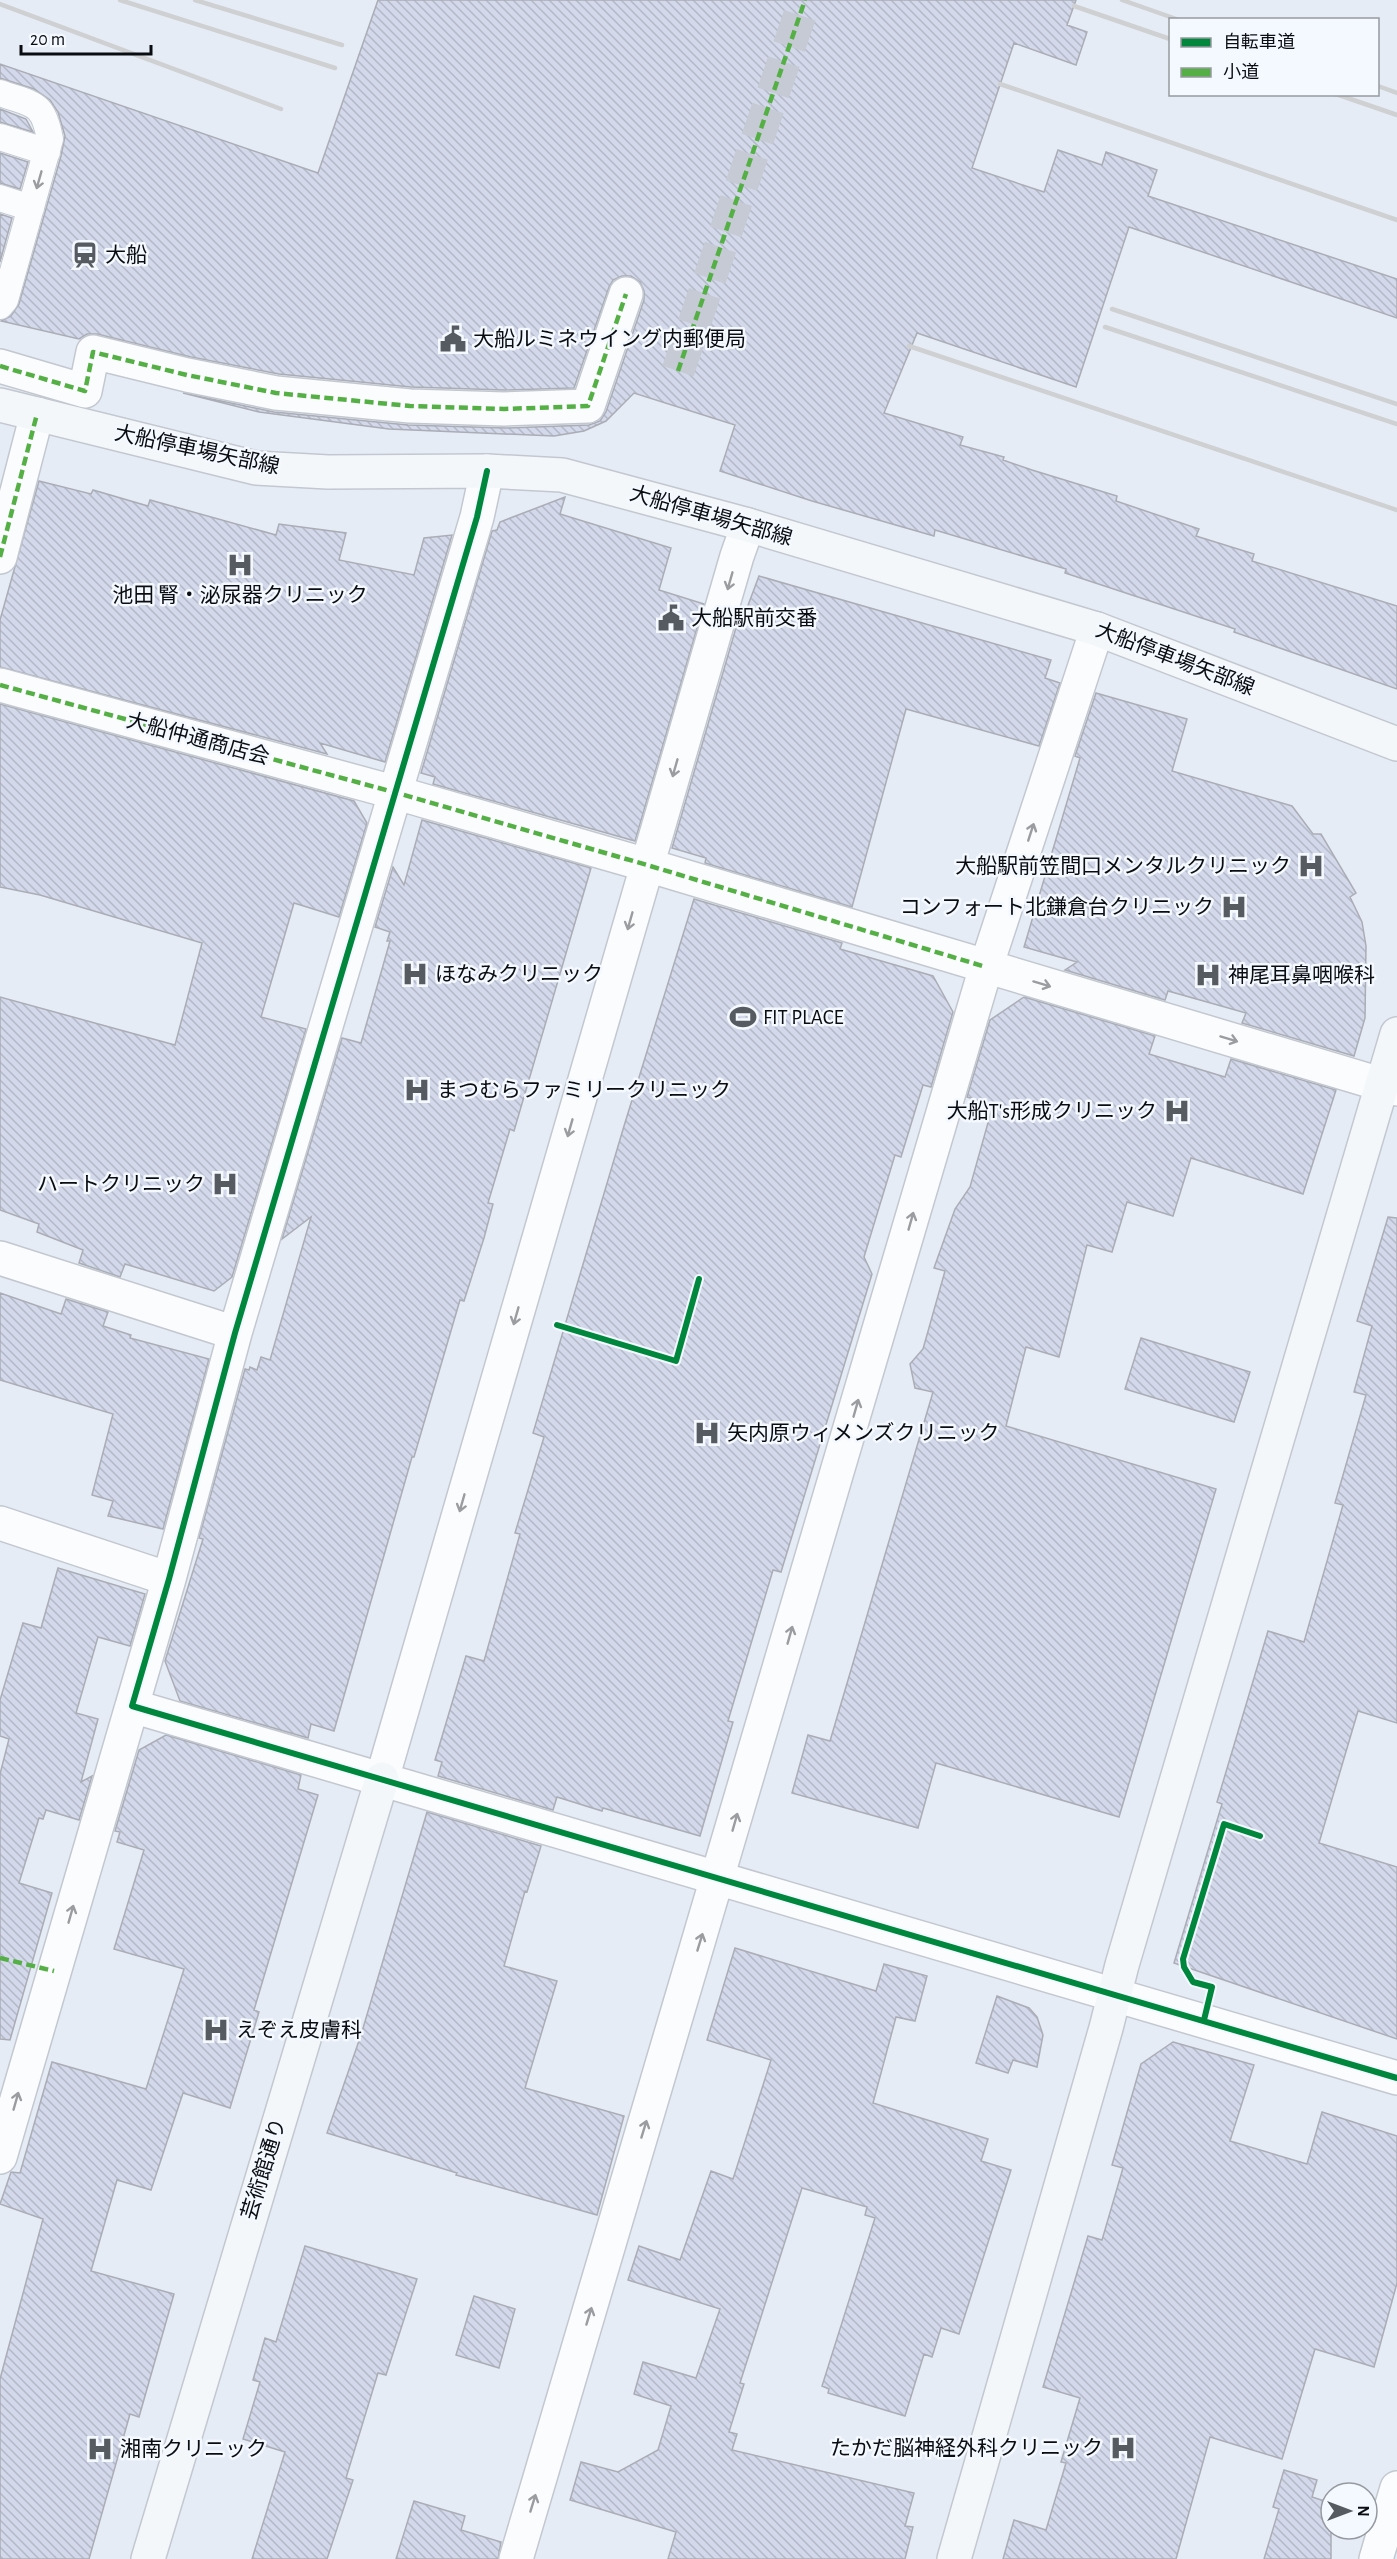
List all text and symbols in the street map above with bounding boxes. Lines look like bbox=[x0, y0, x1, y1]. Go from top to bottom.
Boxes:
scale bar bbox=[21, 18, 152, 56]
legend bbox=[1169, 18, 1379, 96]
text: 20 m bbox=[30, 31, 65, 49]
text: 自転車道 bbox=[1223, 32, 1295, 52]
text: 小道 bbox=[1223, 62, 1259, 82]
one-way arrow bbox=[33, 170, 44, 189]
station icon: 大船 bbox=[70, 240, 100, 270]
place label: 大船 bbox=[105, 244, 147, 266]
public building icon: 大船ルミネウイング内郵便局 bbox=[438, 324, 468, 354]
place label: 大船ルミネウイング内郵便局 bbox=[473, 328, 746, 350]
street label: 大船停車場矢部線 bbox=[113, 421, 282, 478]
street label: 大船停車場矢部線 bbox=[627, 482, 795, 549]
hospital icon: 池田 腎・泌尿器クリニック bbox=[225, 550, 255, 580]
one-way arrow bbox=[724, 571, 735, 590]
place label: 池田 腎・泌尿器クリニック bbox=[112, 584, 368, 606]
public building icon: 大船駅前交番 bbox=[656, 603, 686, 633]
place label: 大船駅前交番 bbox=[691, 607, 817, 629]
street label: 大船停車場矢部線 bbox=[1093, 618, 1258, 699]
street label: 大船仲通商店会 bbox=[124, 709, 272, 768]
one-way arrow bbox=[669, 758, 680, 777]
one-way arrow bbox=[1026, 823, 1037, 842]
hospital icon: 大船駅前笠間口メンタルクリニック bbox=[1296, 851, 1326, 881]
place label: 大船駅前笠間口メンタルクリニック bbox=[955, 855, 1291, 877]
hospital icon: コンフォート北鎌倉台クリニック bbox=[1219, 892, 1249, 922]
place label: コンフォート北鎌倉台クリニック bbox=[900, 896, 1214, 918]
one-way arrow bbox=[624, 911, 636, 930]
hospital icon: ほなみクリニック bbox=[400, 959, 430, 989]
hospital icon: 神尾耳鼻咽喉科 bbox=[1193, 960, 1223, 990]
place label: ほなみクリニック bbox=[435, 963, 603, 985]
place label: 神尾耳鼻咽喉科 bbox=[1228, 964, 1375, 986]
one-way arrow bbox=[1032, 979, 1051, 990]
sports icon: FIT PLACE bbox=[728, 1002, 758, 1032]
place label: FIT PLACE bbox=[763, 1007, 844, 1028]
one-way arrow bbox=[1219, 1034, 1238, 1045]
hospital icon: まつむらファミリークリニック bbox=[402, 1075, 432, 1105]
place label: まつむらファミリークリニック bbox=[437, 1079, 731, 1101]
hospital icon: 大船T's形成クリニック bbox=[1162, 1096, 1192, 1126]
place label: 大船T's形成クリニック bbox=[946, 1100, 1157, 1122]
one-way arrow bbox=[564, 1118, 575, 1137]
hospital icon: ハートクリニック bbox=[210, 1169, 240, 1199]
place label: ハートクリニック bbox=[37, 1173, 205, 1195]
one-way arrow bbox=[906, 1212, 917, 1231]
one-way arrow bbox=[510, 1306, 521, 1325]
one-way arrow bbox=[851, 1399, 863, 1418]
hospital icon: 矢内原ウィメンズクリニック bbox=[692, 1418, 722, 1448]
place label: 矢内原ウィメンズクリニック bbox=[727, 1421, 1000, 1444]
one-way arrow bbox=[455, 1493, 467, 1512]
one-way arrow bbox=[785, 1626, 796, 1645]
one-way arrow bbox=[730, 1813, 741, 1832]
one-way arrow bbox=[66, 1905, 77, 1924]
one-way arrow bbox=[695, 1933, 706, 1952]
hospital icon: えぞえ皮膚科 bbox=[201, 2015, 231, 2045]
place label: えぞえ皮膚科 bbox=[236, 2019, 362, 2041]
one-way arrow bbox=[11, 2092, 22, 2111]
street label: 芸術館通り bbox=[238, 2115, 289, 2222]
one-way arrow bbox=[639, 2120, 650, 2139]
one-way arrow bbox=[584, 2307, 595, 2326]
hospital icon: たかだ脳神経外科クリニック bbox=[1108, 2433, 1138, 2463]
hospital icon: 湘南クリニック bbox=[85, 2434, 115, 2464]
place label: たかだ脳神経外科クリニック bbox=[830, 2437, 1103, 2459]
place label: 湘南クリニック bbox=[120, 2438, 267, 2460]
north arrow bbox=[1319, 2481, 1379, 2541]
one-way arrow bbox=[528, 2494, 539, 2513]
text: N bbox=[1355, 2505, 1371, 2517]

